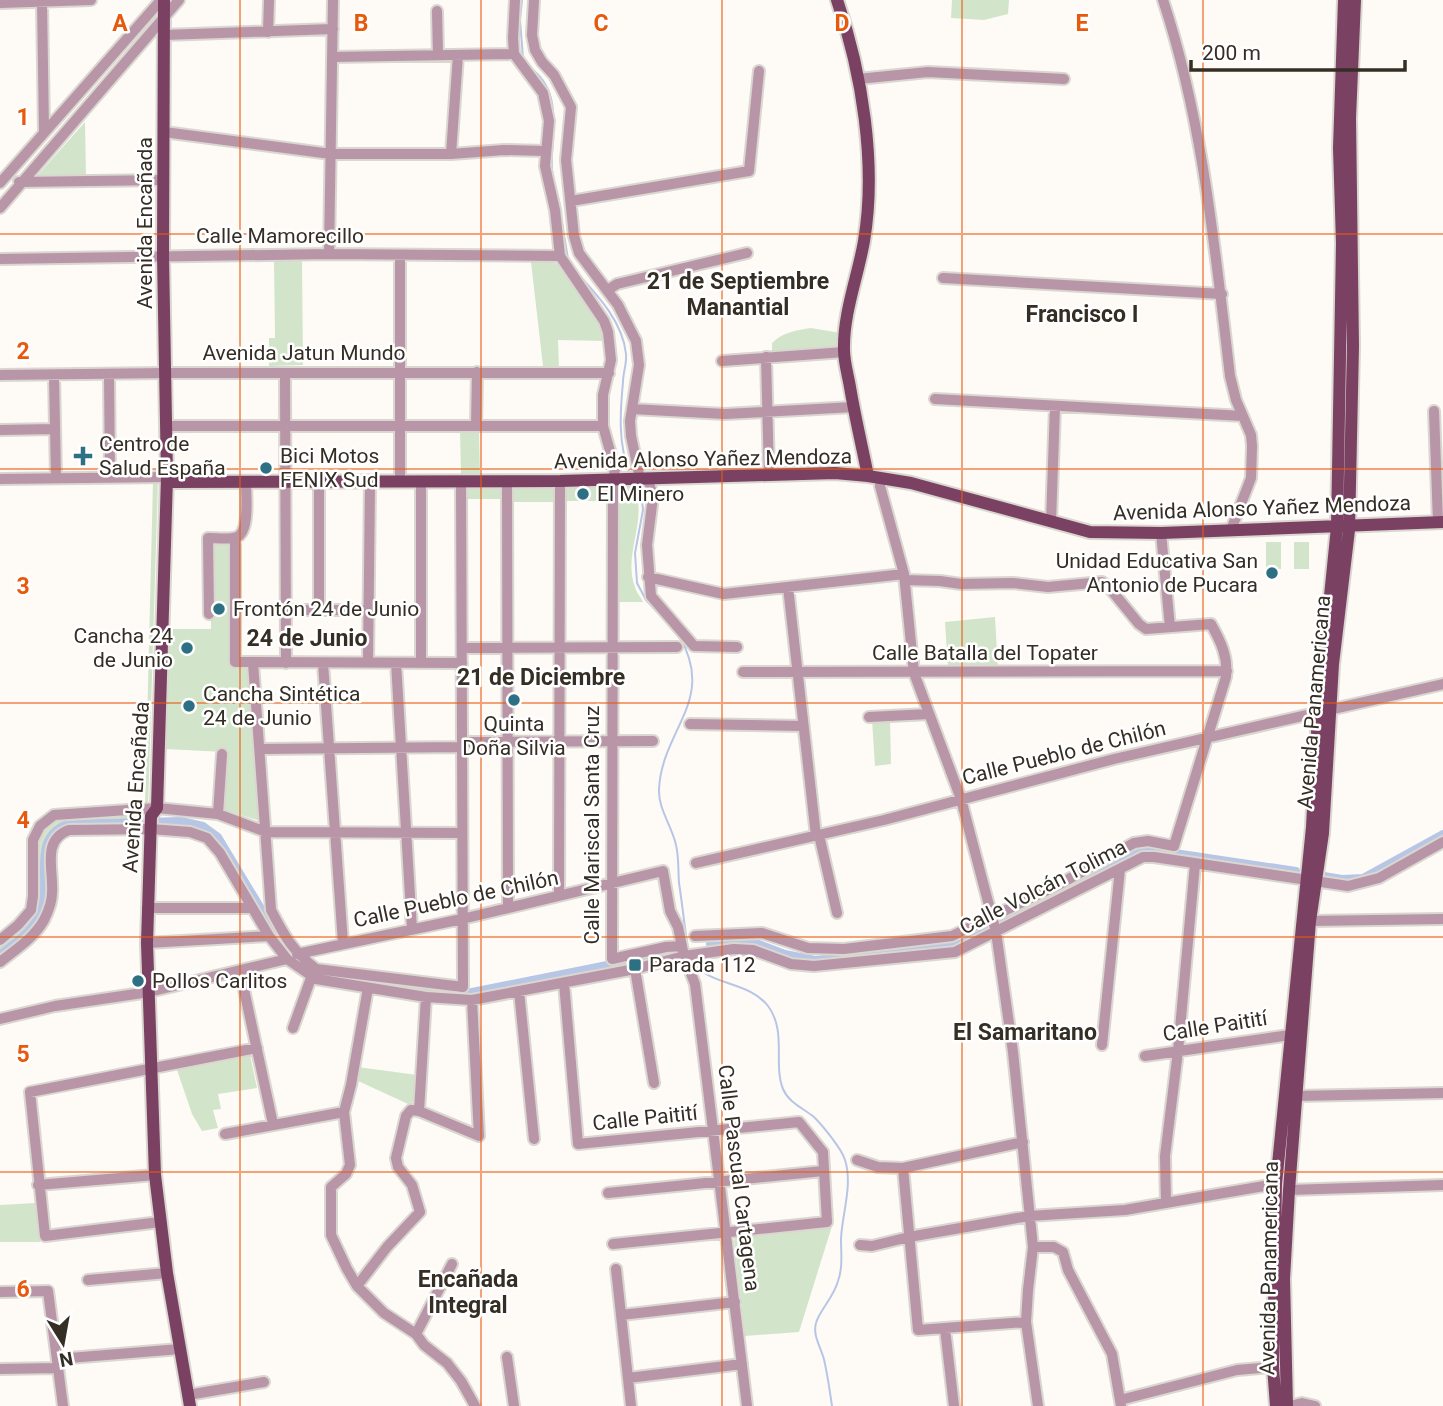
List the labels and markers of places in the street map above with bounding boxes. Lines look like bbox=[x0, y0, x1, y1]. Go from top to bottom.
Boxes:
place label: Centro de Salud España bbox=[99, 432, 226, 480]
place label: Bici Motos FENIX Sud bbox=[280, 444, 379, 492]
marker: Centro de Salud España bbox=[73, 446, 93, 466]
marker: Bici Motos FENIX Sud bbox=[258, 460, 274, 476]
place label: El Minero bbox=[597, 482, 684, 506]
marker: El Minero bbox=[575, 486, 591, 502]
place label: Unidad Educativa San Antonio de Pucara bbox=[1056, 549, 1258, 597]
marker: Unidad Educativa San Antonio de Pucara bbox=[1264, 565, 1280, 581]
place label: Frontón 24 de Junio bbox=[233, 597, 419, 621]
marker: Frontón 24 de Junio bbox=[211, 601, 227, 617]
place label: Cancha 24 de Junio bbox=[74, 624, 173, 672]
marker: Cancha 24 de Junio bbox=[179, 640, 195, 656]
place label: Cancha Sintética 24 de Junio bbox=[203, 682, 360, 730]
marker: Quinta Doña Silvia bbox=[506, 692, 522, 708]
marker: Cancha Sintética 24 de Junio bbox=[181, 698, 197, 714]
place label: Quinta Doña Silvia bbox=[462, 712, 566, 760]
place label: Parada 112 bbox=[649, 953, 756, 977]
marker: Parada 112 bbox=[627, 957, 643, 973]
place label: Pollos Carlitos bbox=[152, 969, 287, 993]
marker: Pollos Carlitos bbox=[130, 973, 146, 989]

